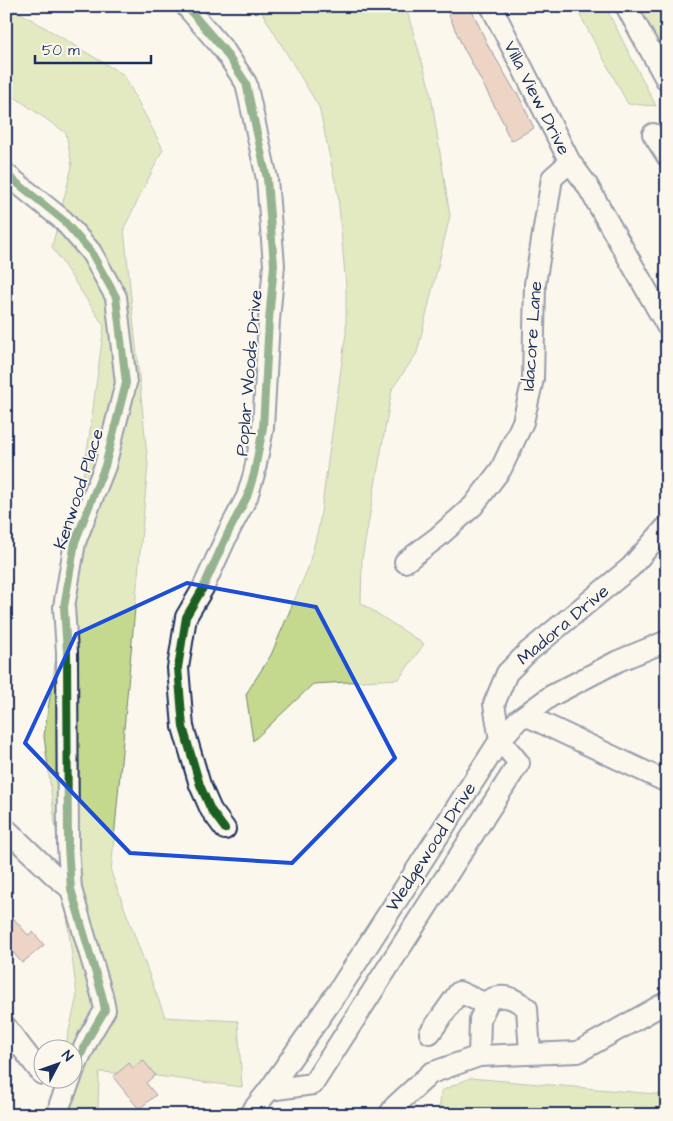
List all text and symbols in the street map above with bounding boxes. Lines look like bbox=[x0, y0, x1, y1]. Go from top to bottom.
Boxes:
scale bar bbox=[35, 32, 151, 64]
street label: Villa View Drive bbox=[497, 37, 577, 160]
text: 50 m bbox=[42, 40, 80, 61]
street label: Idacore Lane bbox=[516, 280, 548, 392]
street label: Poplar Woods Drive bbox=[229, 289, 269, 457]
street label: Kenwood Place bbox=[48, 425, 110, 553]
street label: Madora Drive bbox=[512, 579, 615, 671]
street label: Wedgewood Drive bbox=[380, 777, 483, 917]
north arrow bbox=[32, 1038, 82, 1088]
text: N bbox=[57, 1046, 78, 1066]

